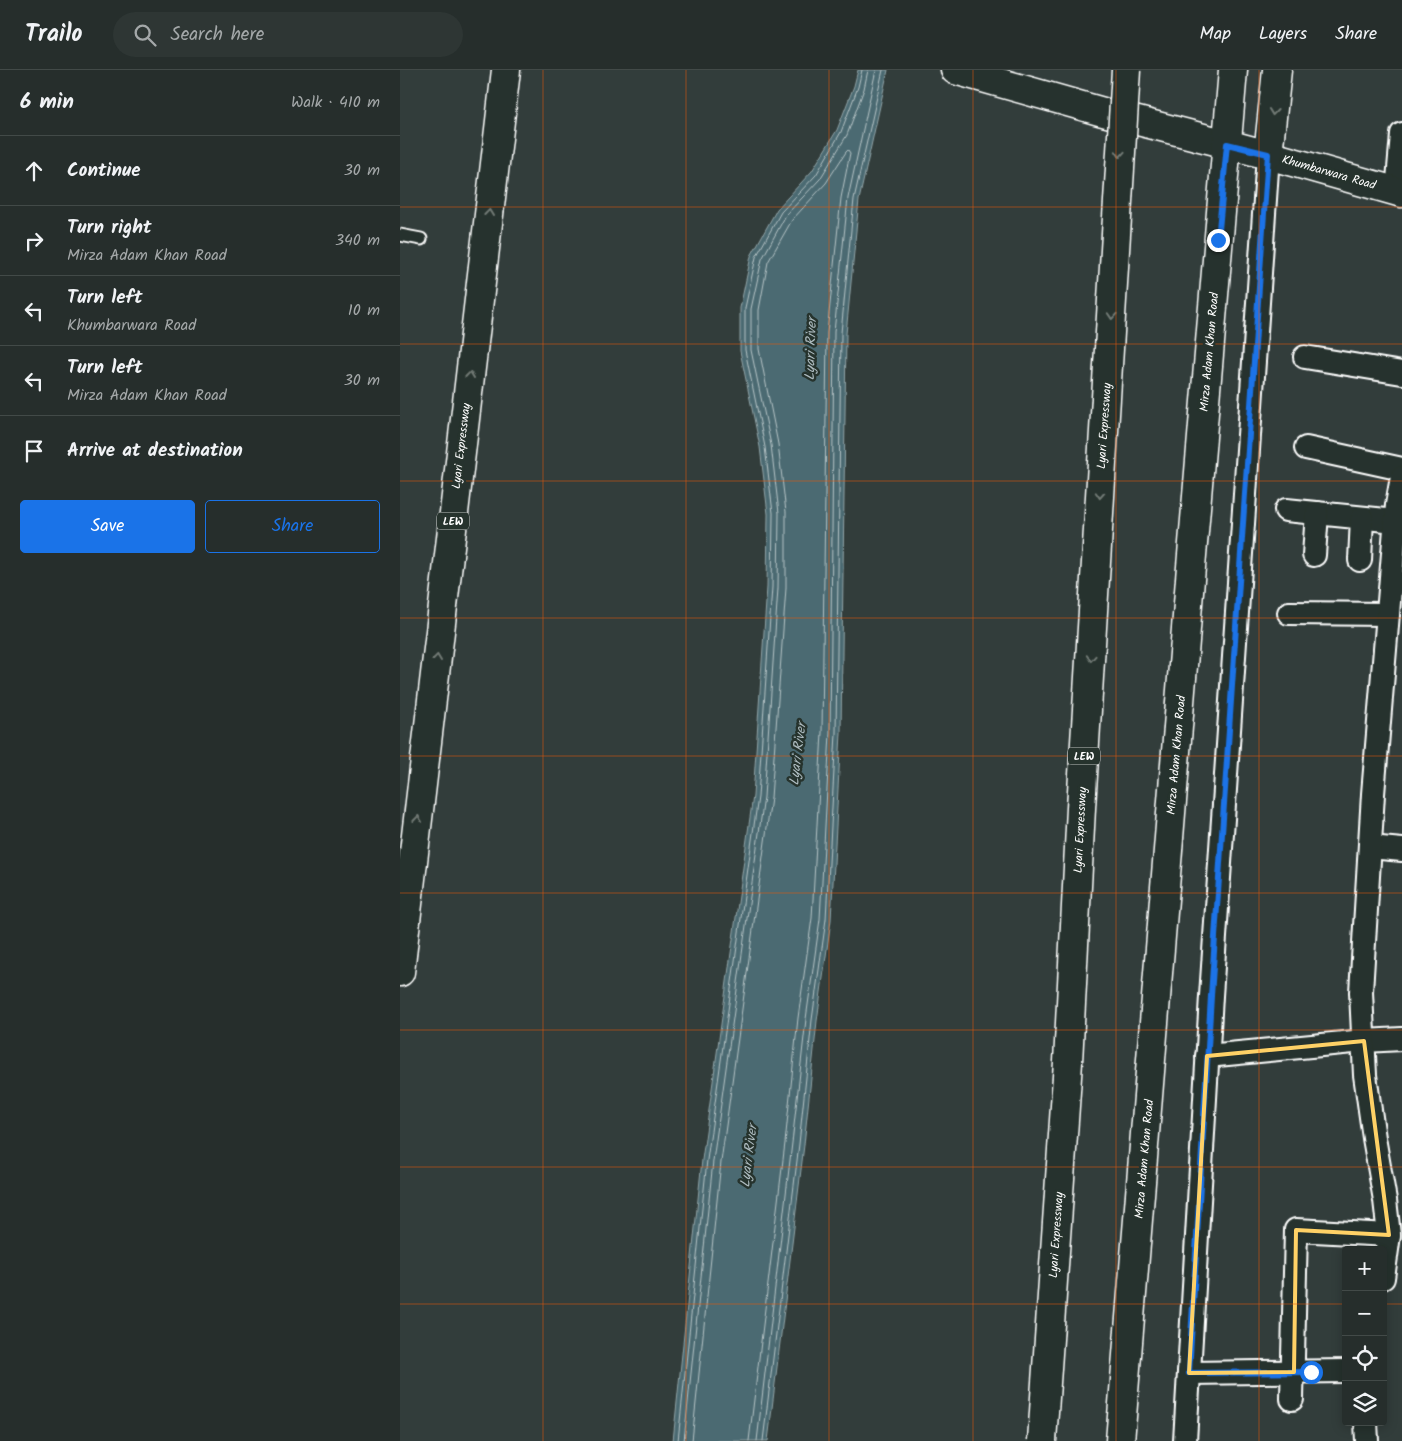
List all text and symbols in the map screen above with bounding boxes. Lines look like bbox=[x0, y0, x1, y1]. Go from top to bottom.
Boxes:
search box bbox=[113, 12, 463, 57]
text: Trailo bbox=[25, 15, 83, 54]
text: Search here bbox=[171, 20, 264, 50]
text: Map bbox=[1200, 20, 1231, 49]
text: Layers bbox=[1259, 20, 1307, 49]
text: Share bbox=[1335, 20, 1377, 49]
icon: search bbox=[131, 21, 159, 49]
text: 6 min bbox=[20, 86, 74, 119]
text: Walk · 410 m bbox=[291, 90, 380, 115]
one-way arrow bbox=[1268, 109, 1279, 117]
one-way arrow bbox=[1115, 150, 1126, 158]
street label: Khumbarwara Road bbox=[1280, 150, 1379, 195]
text: Continue bbox=[67, 156, 140, 186]
icon: ahead bbox=[20, 157, 48, 185]
text: 30 m bbox=[344, 158, 380, 183]
one-way arrow bbox=[483, 209, 494, 217]
text: Turn right bbox=[67, 213, 152, 243]
icon: right bbox=[20, 227, 48, 255]
text: 340 m bbox=[335, 228, 380, 253]
route end bbox=[1207, 229, 1230, 252]
text: Mirza Adam Khan Road bbox=[67, 243, 227, 268]
text: Turn left bbox=[67, 283, 142, 313]
street label: Mirza Adam Khan Road bbox=[1195, 291, 1224, 413]
icon: left bbox=[20, 297, 48, 325]
text: 10 m bbox=[348, 298, 380, 323]
one-way arrow bbox=[1106, 312, 1117, 320]
text: Khumbarwara Road bbox=[67, 313, 196, 338]
water label: Lyari River bbox=[799, 314, 823, 381]
text: Turn left bbox=[67, 353, 142, 383]
icon: left bbox=[20, 367, 48, 395]
text: 30 m bbox=[344, 368, 380, 393]
one-way arrow bbox=[464, 370, 475, 378]
street label: Lyari Expressway bbox=[1092, 382, 1117, 470]
text: Mirza Adam Khan Road bbox=[67, 383, 227, 408]
street label: Lyari Expressway bbox=[447, 402, 476, 490]
text: Arrive at destination bbox=[67, 436, 243, 466]
icon: arrive bbox=[20, 437, 48, 465]
one-way arrow bbox=[1094, 492, 1105, 500]
button: Save bbox=[20, 500, 195, 553]
button: Share bbox=[205, 500, 380, 553]
road number: LEW bbox=[437, 512, 469, 530]
one-way arrow bbox=[431, 654, 442, 662]
one-way arrow bbox=[1085, 654, 1096, 662]
street label: Mirza Adam Khan Road bbox=[1162, 694, 1191, 816]
water label: Lyari River bbox=[783, 718, 813, 787]
road number: LEW bbox=[1068, 748, 1100, 764]
street label: Lyari Expressway bbox=[1069, 786, 1092, 874]
one-way arrow bbox=[412, 815, 423, 823]
street label: Mirza Adam Khan Road bbox=[1130, 1098, 1159, 1220]
water label: Lyari River bbox=[734, 1120, 764, 1189]
street label: Lyari Expressway bbox=[1044, 1191, 1069, 1279]
map controls bbox=[1342, 1246, 1387, 1426]
button: + bbox=[1342, 1246, 1387, 1291]
button: − bbox=[1342, 1291, 1387, 1336]
button: locate bbox=[1342, 1336, 1387, 1381]
route start bbox=[1300, 1361, 1323, 1384]
button: layers bbox=[1342, 1381, 1387, 1426]

